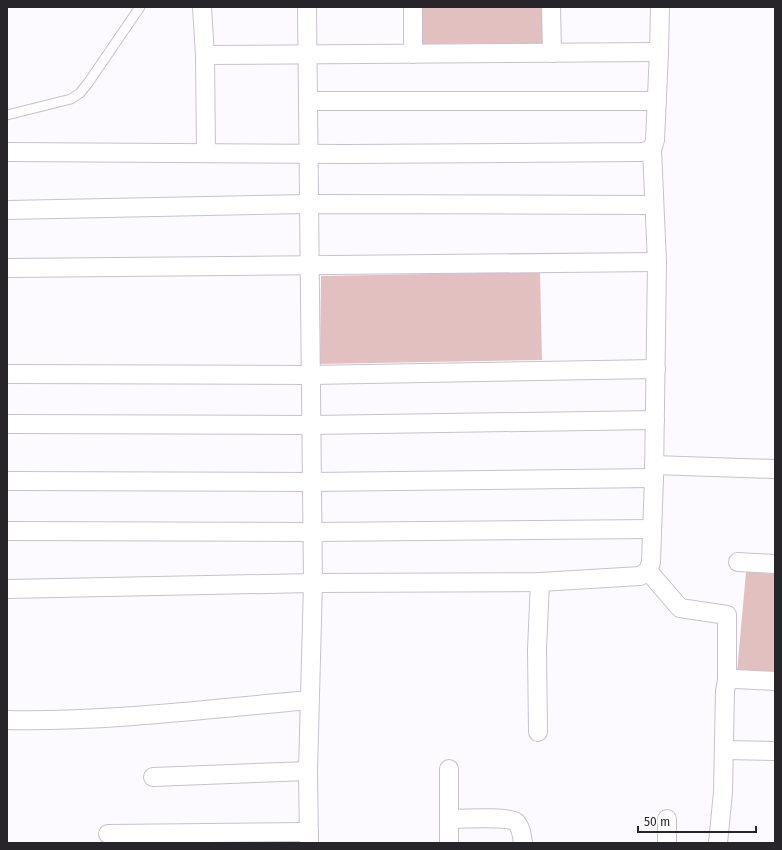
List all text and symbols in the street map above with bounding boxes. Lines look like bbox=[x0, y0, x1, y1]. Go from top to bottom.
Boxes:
scale bar bbox=[638, 808, 756, 834]
text: 50 m bbox=[644, 815, 670, 829]

